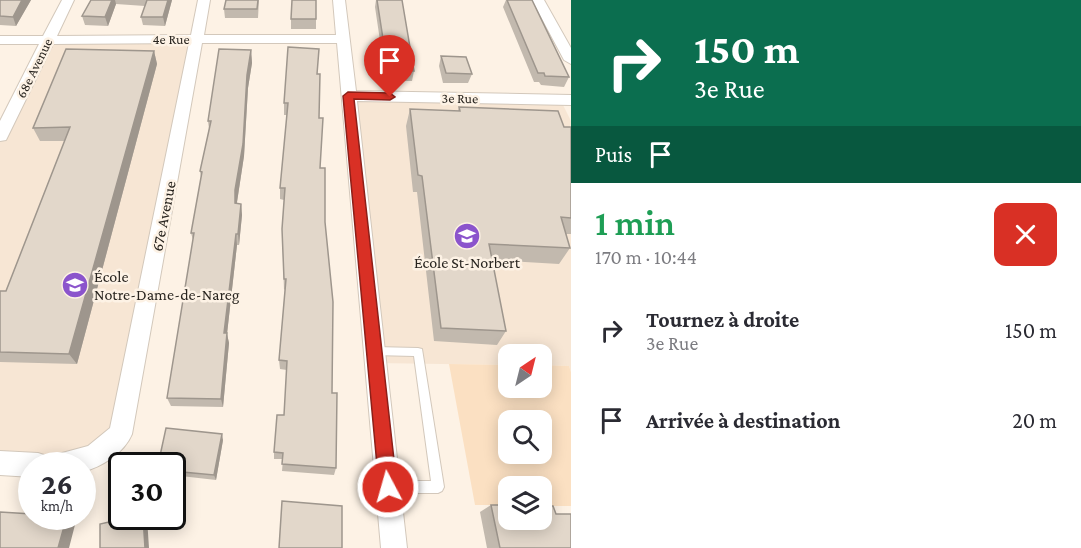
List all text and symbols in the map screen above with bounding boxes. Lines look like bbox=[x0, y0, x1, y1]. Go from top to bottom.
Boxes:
icon: right bbox=[595, 24, 673, 102]
text: 150 m bbox=[694, 25, 799, 72]
street label: 4e Rue bbox=[152, 31, 190, 47]
street label: 68e Avenue bbox=[13, 35, 55, 101]
pin bbox=[364, 35, 415, 97]
icon: arrive bbox=[373, 44, 406, 77]
text: 3e Rue bbox=[694, 74, 765, 104]
street label: 3e Rue bbox=[442, 90, 478, 106]
icon: arrive bbox=[644, 138, 677, 171]
text: Puis bbox=[595, 142, 632, 167]
street label: 67e Avenue bbox=[148, 179, 179, 253]
text: 1 min bbox=[595, 203, 675, 243]
button: close bbox=[994, 203, 1057, 266]
school or university icon: École St-Norbert bbox=[452, 221, 482, 251]
text: 170 m · 10:44 bbox=[595, 246, 697, 268]
place label: École St-Norbert bbox=[414, 254, 521, 271]
place label: École Notre-Dame-de-Nareg bbox=[94, 268, 240, 304]
school or university icon: École Notre-Dame-de-Nareg bbox=[60, 270, 90, 300]
text: Tournez à droite bbox=[646, 307, 799, 332]
icon: right bbox=[595, 314, 628, 347]
text: 150 m bbox=[1005, 318, 1057, 343]
text: 3e Rue bbox=[646, 332, 698, 354]
north arrow bbox=[498, 344, 552, 398]
map controls bbox=[498, 344, 552, 530]
icon: arrive bbox=[595, 404, 628, 437]
text: Arrivée à destination bbox=[646, 408, 840, 433]
text: 20 m bbox=[1012, 408, 1057, 433]
button: search bbox=[498, 410, 552, 464]
speed limit sign: 30 bbox=[108, 452, 186, 530]
position arrow bbox=[356, 455, 420, 519]
text: 26 bbox=[41, 467, 73, 500]
button: layers bbox=[498, 476, 552, 530]
text: km/h bbox=[41, 498, 73, 514]

